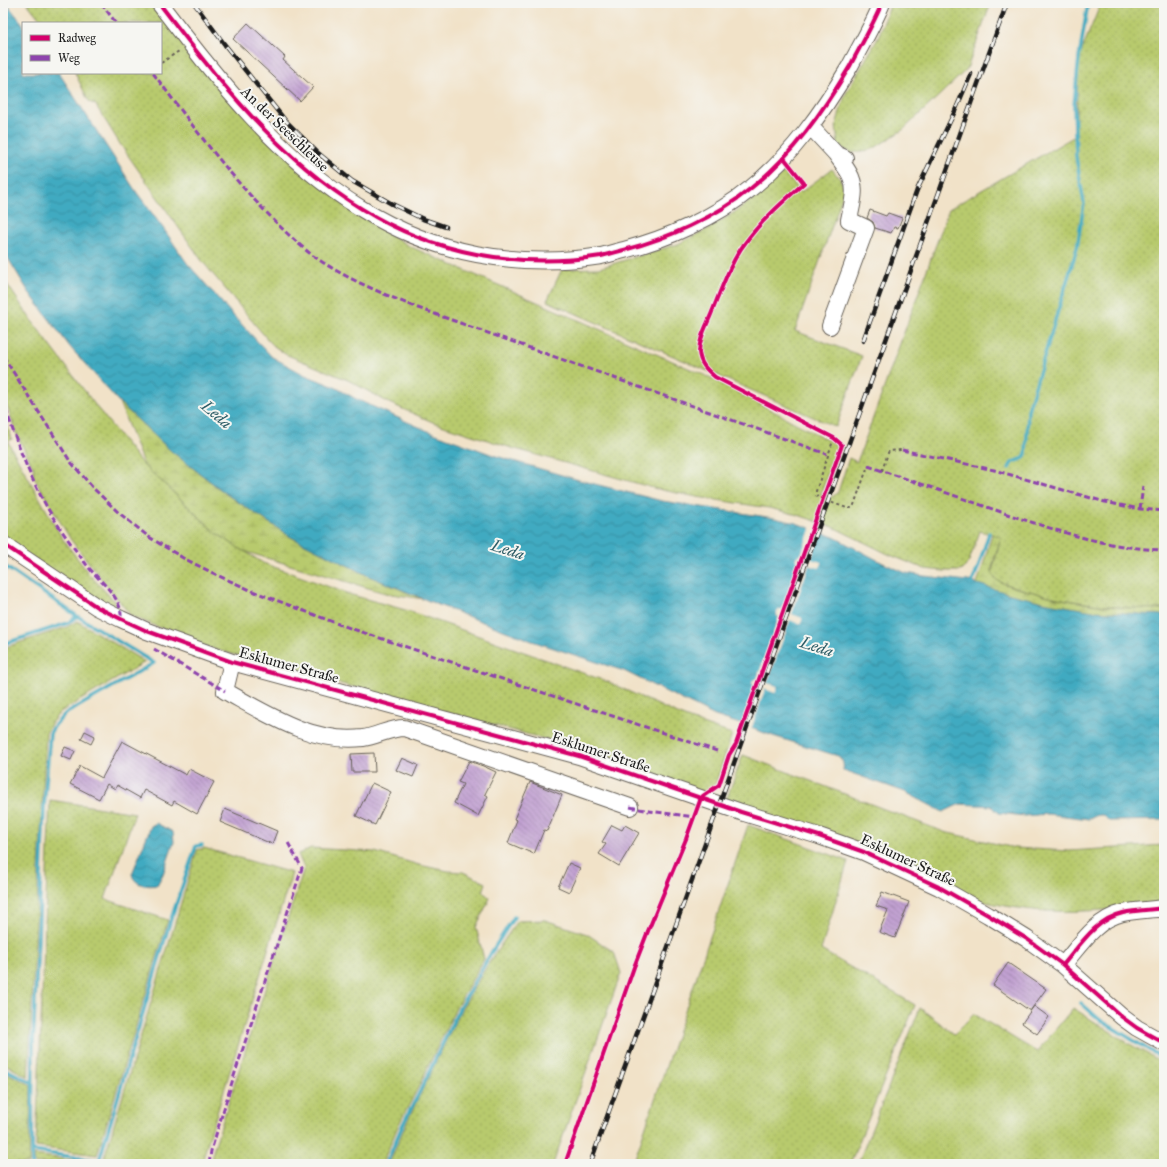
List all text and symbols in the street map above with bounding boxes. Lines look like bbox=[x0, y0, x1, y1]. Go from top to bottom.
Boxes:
legend bbox=[22, 22, 162, 74]
text: Radweg bbox=[58, 31, 96, 46]
text: Weg bbox=[58, 51, 80, 66]
street label: An der Seeschleuse bbox=[237, 82, 333, 176]
water label: Leda bbox=[197, 396, 236, 433]
water label: Leda bbox=[488, 535, 527, 564]
water label: Leda bbox=[797, 632, 836, 661]
street label: Esklumer Straße bbox=[237, 643, 341, 687]
street label: Esklumer Straße bbox=[549, 728, 653, 776]
street label: Esklumer Straße bbox=[858, 830, 958, 890]

